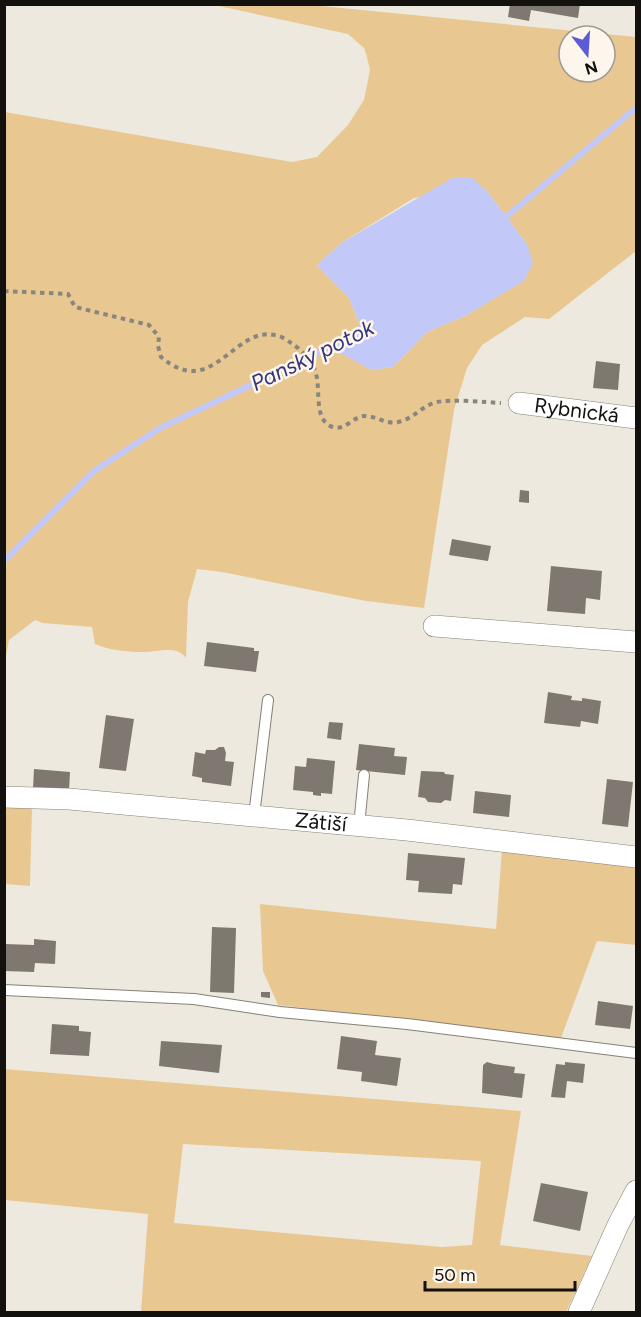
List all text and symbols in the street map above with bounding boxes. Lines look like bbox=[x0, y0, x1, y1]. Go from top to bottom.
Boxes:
north arrow bbox=[557, 24, 617, 84]
text: N bbox=[583, 57, 600, 79]
water label: Panský potok bbox=[246, 313, 379, 397]
street label: Rybnická bbox=[533, 392, 620, 428]
street label: Zátiší bbox=[294, 807, 349, 837]
scale bar bbox=[425, 1254, 575, 1292]
text: 50 m bbox=[434, 1264, 476, 1286]

